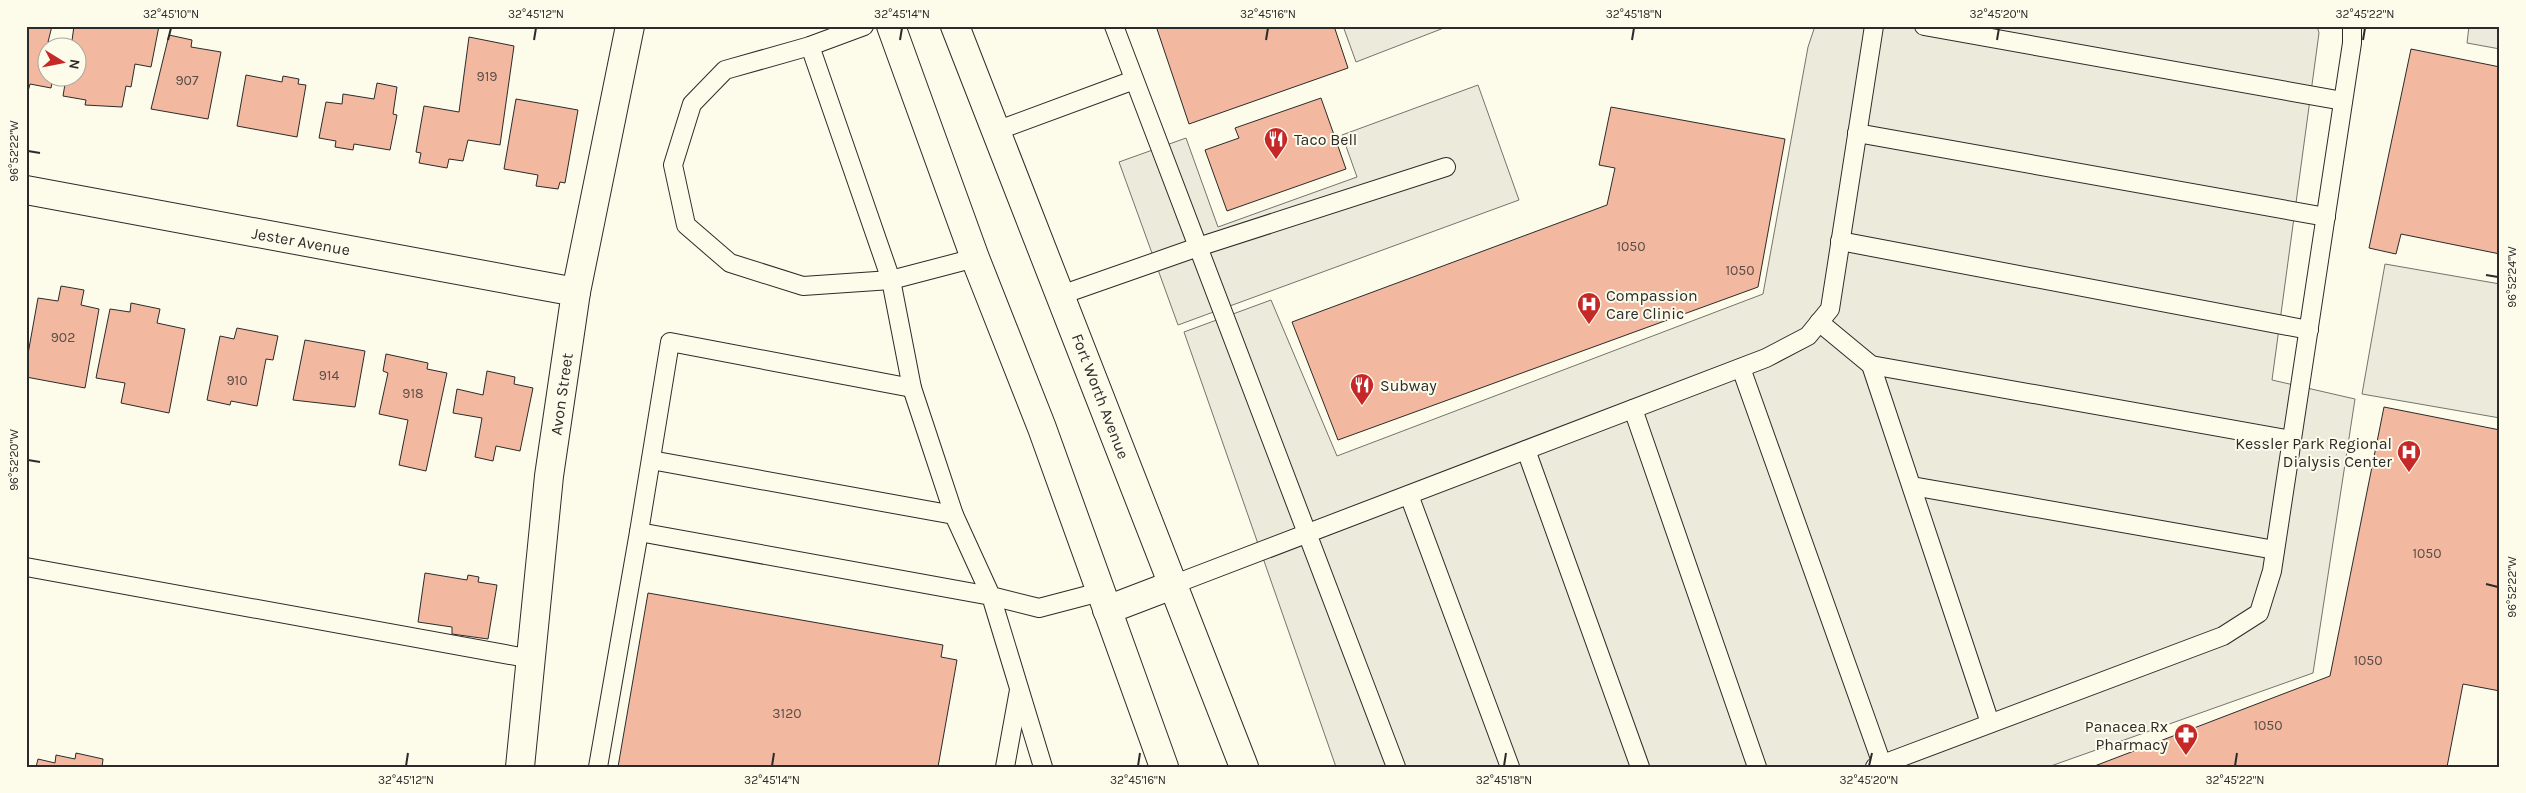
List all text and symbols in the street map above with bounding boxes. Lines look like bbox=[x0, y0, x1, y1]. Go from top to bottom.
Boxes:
text: 32°45'10"N bbox=[143, 7, 199, 21]
text: 32°45'12"N bbox=[508, 7, 564, 21]
text: 32°45'14"N bbox=[874, 7, 930, 21]
text: 32°45'16"N bbox=[1240, 7, 1296, 21]
text: 32°45'18"N bbox=[1606, 7, 1662, 21]
text: 32°45'20"N bbox=[1969, 7, 2029, 21]
text: 32°45'22"N bbox=[2336, 7, 2395, 21]
north arrow bbox=[38, 38, 88, 88]
text: N bbox=[65, 58, 84, 71]
house number: 919 bbox=[477, 68, 497, 85]
house number: 907 bbox=[175, 72, 199, 89]
text: 96°52'22"W bbox=[7, 120, 21, 182]
restaurant icon: Taco Bell bbox=[1263, 126, 1289, 160]
place label: Taco Bell bbox=[1294, 130, 1357, 149]
street label: Jester Avenue bbox=[250, 223, 352, 259]
house number: 1050 bbox=[1616, 238, 1646, 255]
text: 96°52'24"W bbox=[2505, 246, 2519, 308]
house number: 1050 bbox=[1725, 262, 1755, 279]
place label: Compassion Care Clinic bbox=[1606, 286, 1698, 323]
hospital icon: Compassion Care Clinic bbox=[1576, 291, 1602, 325]
house number: 902 bbox=[51, 329, 75, 346]
street label: Fort Worth Avenue bbox=[1068, 331, 1133, 462]
street label: Avon Street bbox=[546, 352, 577, 436]
house number: 914 bbox=[319, 367, 339, 384]
house number: 910 bbox=[226, 372, 248, 389]
restaurant icon: Subway bbox=[1349, 372, 1375, 406]
place label: Subway bbox=[1380, 376, 1437, 395]
house number: 918 bbox=[402, 385, 424, 402]
text: 96°52'20"W bbox=[7, 429, 21, 491]
place label: Kessler Park Regional Dialysis Center bbox=[2235, 434, 2392, 471]
hospital icon: Kessler Park Regional Dialysis Center bbox=[2396, 439, 2422, 473]
house number: 1050 bbox=[2412, 545, 2442, 562]
text: 96°52'22"W bbox=[2505, 556, 2519, 618]
house number: 1050 bbox=[2353, 652, 2383, 669]
house number: 3120 bbox=[772, 705, 802, 722]
place label: Panacea Rx Pharmacy bbox=[2085, 717, 2169, 754]
house number: 1050 bbox=[2253, 717, 2283, 734]
pharmacy icon: Panacea Rx Pharmacy bbox=[2173, 722, 2199, 756]
text: 32°45'12"N bbox=[378, 773, 434, 787]
text: 32°45'14"N bbox=[744, 773, 800, 787]
text: 32°45'16"N bbox=[1110, 773, 1166, 787]
text: 32°45'18"N bbox=[1476, 773, 1532, 787]
text: 32°45'20"N bbox=[1839, 773, 1899, 787]
text: 32°45'22"N bbox=[2206, 773, 2265, 787]

